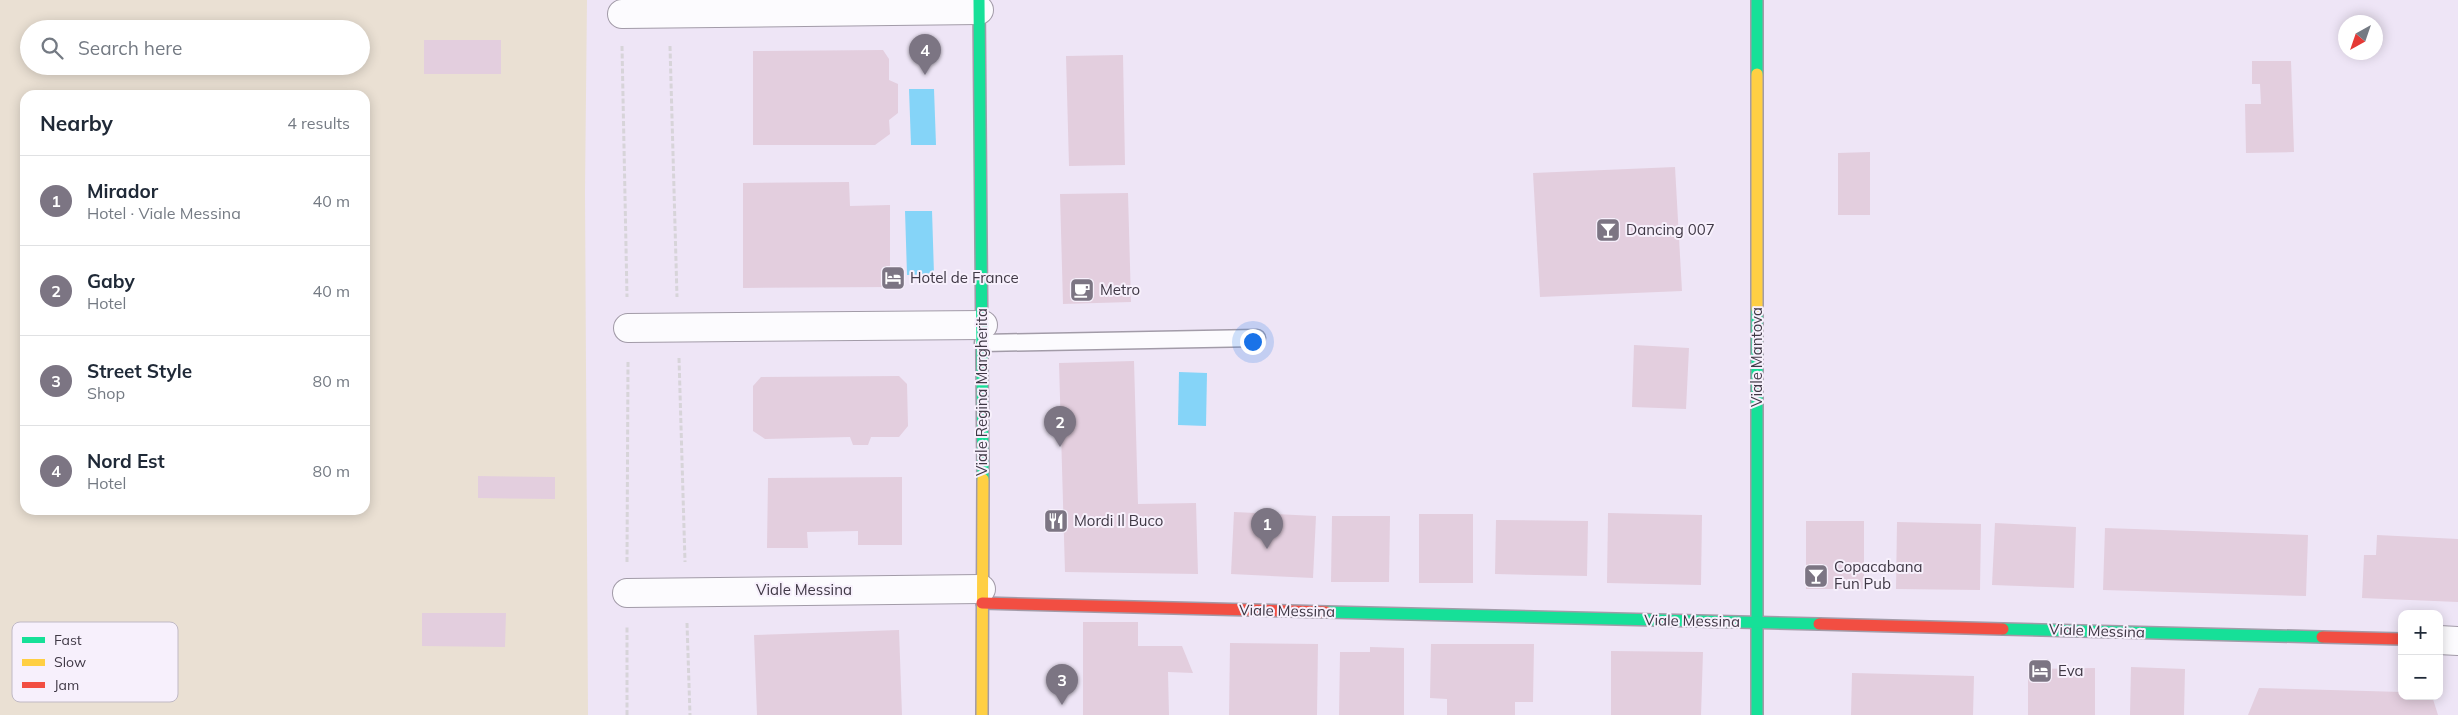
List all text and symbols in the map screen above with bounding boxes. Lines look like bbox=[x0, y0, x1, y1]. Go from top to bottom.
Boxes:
north arrow bbox=[2338, 15, 2383, 60]
search box bbox=[20, 20, 370, 75]
icon: search bbox=[38, 34, 66, 62]
pin: 4 bbox=[909, 34, 941, 75]
text: Search here bbox=[78, 36, 182, 60]
text: Nearby bbox=[40, 110, 113, 136]
text: 4 results bbox=[287, 113, 350, 133]
text: Mirador bbox=[87, 179, 158, 203]
text: 1 bbox=[51, 191, 61, 211]
text: 40 m bbox=[313, 191, 350, 211]
text: Hotel · Viale Messina bbox=[87, 203, 241, 223]
bar icon: Dancing 007 bbox=[1595, 217, 1621, 243]
place label: Dancing 007 bbox=[1626, 220, 1715, 239]
hotel icon: Hotel de France bbox=[880, 265, 906, 291]
place label: Hotel de France bbox=[910, 268, 1019, 287]
text: Gaby bbox=[87, 269, 135, 293]
cafe icon: Metro bbox=[1069, 277, 1095, 303]
place label: Metro bbox=[1100, 280, 1140, 299]
text: 2 bbox=[51, 281, 61, 301]
text: 40 m bbox=[313, 281, 350, 301]
text: Hotel bbox=[87, 293, 126, 313]
street label: Viale Mantova bbox=[1747, 307, 1766, 407]
street label: Viale Regina Margherita bbox=[972, 308, 991, 476]
your location bbox=[1240, 329, 1266, 355]
text: Street Style bbox=[87, 359, 192, 383]
text: 3 bbox=[51, 371, 61, 391]
text: 80 m bbox=[313, 371, 350, 391]
text: Shop bbox=[87, 383, 125, 403]
pin: 2 bbox=[1044, 406, 1076, 447]
text: Nord Est bbox=[87, 449, 165, 473]
text: 4 bbox=[51, 461, 61, 481]
text: 80 m bbox=[313, 461, 350, 481]
text: Hotel bbox=[87, 473, 126, 493]
restaurant icon: Mordi Il Buco bbox=[1043, 508, 1069, 534]
pin: 1 bbox=[1251, 508, 1283, 549]
place label: Mordi Il Buco bbox=[1074, 511, 1163, 530]
place label: Copacabana Fun Pub bbox=[1834, 557, 1922, 593]
bar icon: Copacabana Fun Pub bbox=[1803, 563, 1829, 589]
street label: Viale Messina bbox=[756, 580, 852, 599]
street label: Viale Messina bbox=[1239, 600, 1335, 621]
street label: Viale Messina bbox=[1644, 610, 1740, 631]
map controls bbox=[2398, 610, 2443, 700]
button: + bbox=[2398, 610, 2443, 655]
street label: Viale Messina bbox=[2049, 619, 2145, 642]
legend bbox=[12, 622, 178, 702]
text: Fast bbox=[54, 631, 82, 649]
text: Slow bbox=[54, 653, 86, 671]
button: − bbox=[2398, 655, 2443, 700]
hotel icon: Eva bbox=[2027, 658, 2053, 684]
place label: Eva bbox=[2058, 661, 2084, 680]
pin: 3 bbox=[1046, 664, 1078, 705]
text: Jam bbox=[54, 676, 79, 694]

